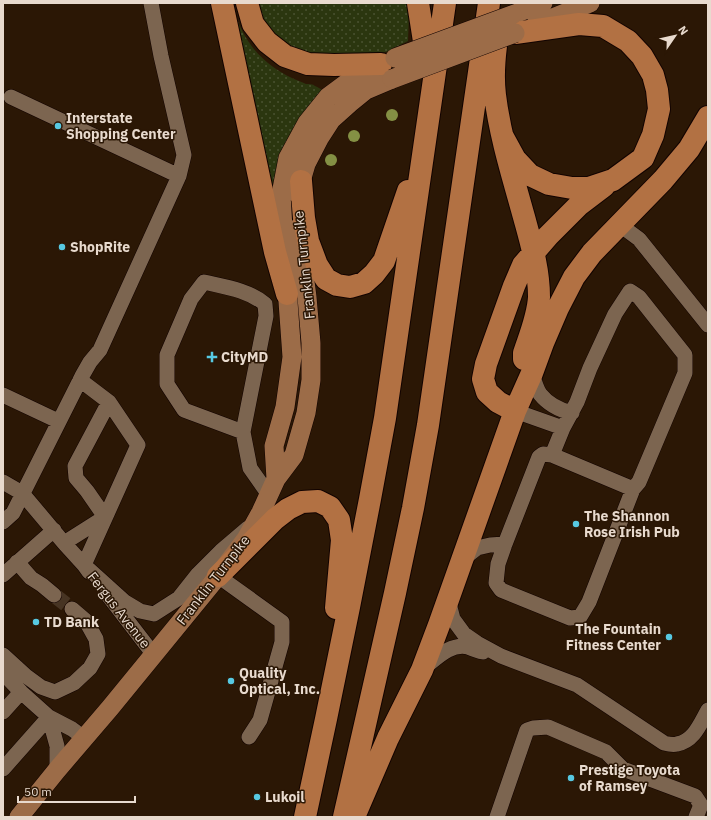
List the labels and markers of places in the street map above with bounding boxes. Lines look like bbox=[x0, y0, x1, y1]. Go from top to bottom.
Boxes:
place label: Interstate Shopping Center bbox=[66, 109, 176, 143]
marker: Interstate Shopping Center bbox=[53, 121, 63, 131]
place label: ShopRite bbox=[70, 238, 130, 256]
marker: ShopRite bbox=[57, 242, 67, 252]
place label: CityMD bbox=[221, 348, 268, 366]
marker: CityMD bbox=[206, 351, 218, 363]
place label: The Shannon Rose Irish Pub bbox=[584, 507, 680, 541]
marker: The Shannon Rose Irish Pub bbox=[571, 519, 581, 529]
place label: TD Bank bbox=[44, 613, 100, 631]
marker: TD Bank bbox=[31, 617, 41, 627]
place label: The Fountain Fitness Center bbox=[566, 620, 661, 654]
marker: The Fountain Fitness Center bbox=[664, 632, 674, 642]
place label: Quality Optical, Inc. bbox=[239, 664, 320, 698]
marker: Quality Optical, Inc. bbox=[226, 676, 236, 686]
place label: Prestige Toyota of Ramsey bbox=[579, 761, 680, 795]
marker: Prestige Toyota of Ramsey bbox=[566, 773, 576, 783]
place label: Lukoil bbox=[265, 788, 305, 806]
marker: Lukoil bbox=[252, 792, 262, 802]

